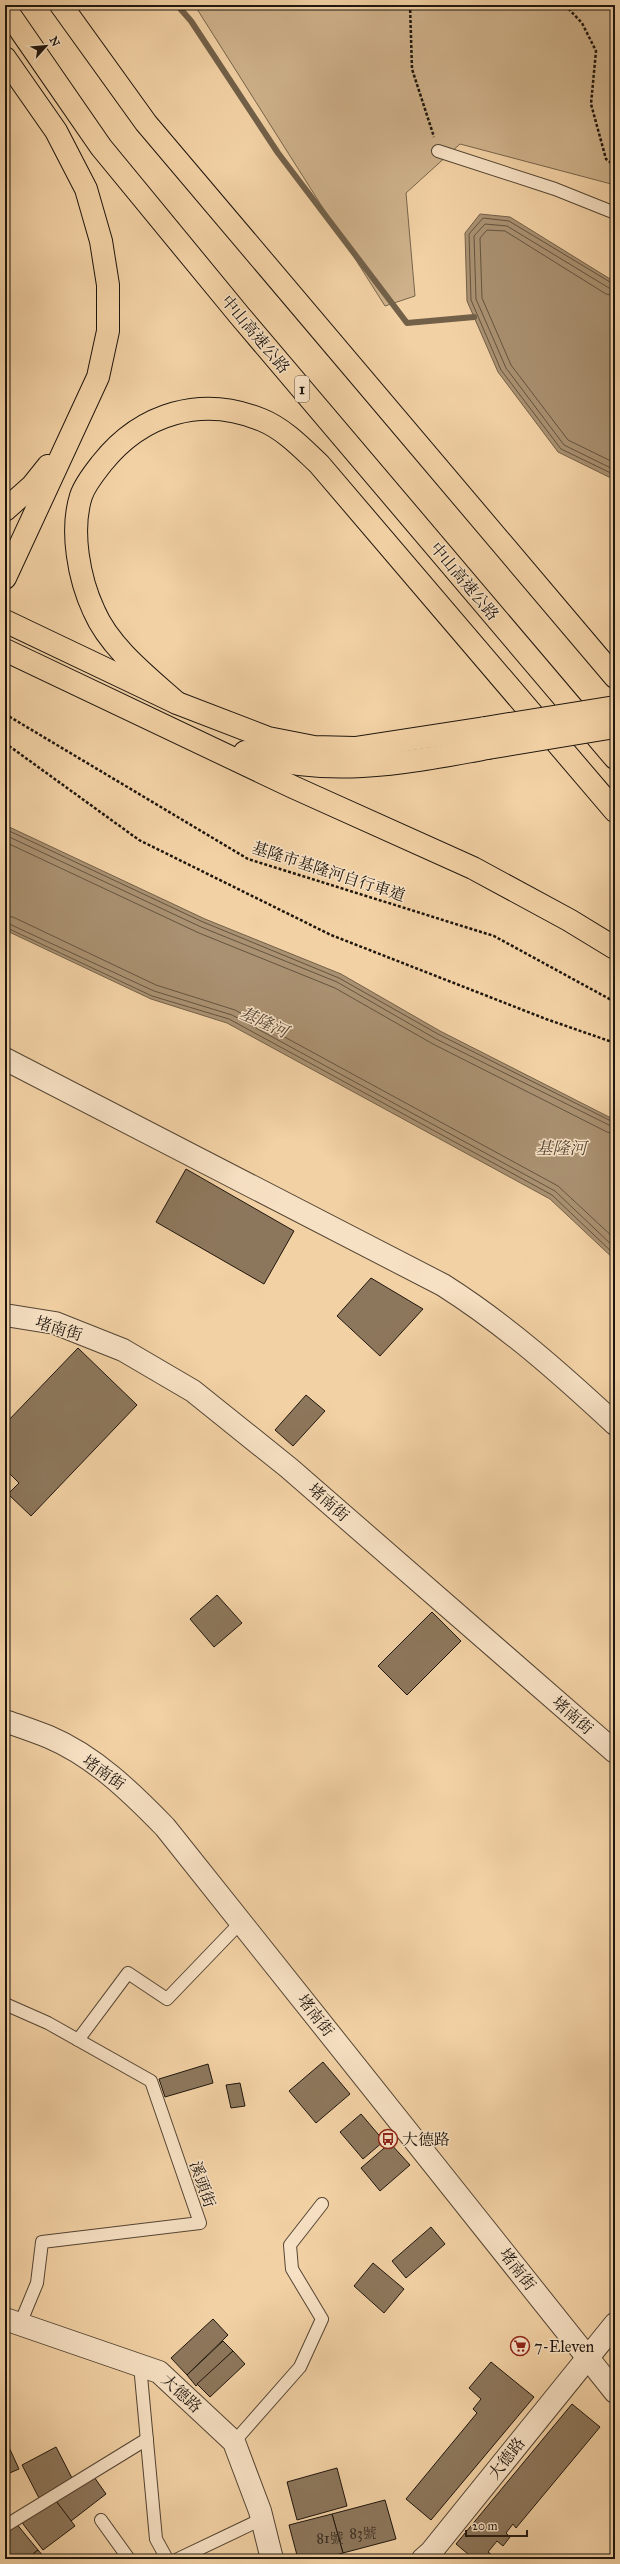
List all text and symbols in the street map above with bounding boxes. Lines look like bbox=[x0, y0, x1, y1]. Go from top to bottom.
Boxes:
north arrow bbox=[26, 26, 66, 66]
text: N bbox=[47, 35, 63, 49]
street label: 中山高速公路 bbox=[217, 291, 294, 377]
road number: 1 bbox=[295, 376, 309, 402]
street label: 中山高速公路 bbox=[426, 538, 503, 624]
street label: 基隆市基隆河自行車道 bbox=[250, 838, 408, 905]
water label: 基隆河 bbox=[236, 1002, 294, 1044]
water label: 基隆河 bbox=[536, 1138, 589, 1159]
street label: 堵南街 bbox=[33, 1312, 85, 1345]
street label: 堵南街 bbox=[304, 1479, 353, 1525]
street label: 堵南街 bbox=[548, 1692, 597, 1738]
street label: 堵南街 bbox=[79, 1751, 129, 1794]
street label: 堵南街 bbox=[293, 1991, 338, 2040]
bus stop icon: 大德路 bbox=[377, 2128, 399, 2150]
place label: 大德路 bbox=[402, 2130, 450, 2149]
street label: 溪頭街 bbox=[186, 2158, 219, 2210]
street label: 堵南街 bbox=[495, 2245, 540, 2294]
supermarket icon: 7-Eleven bbox=[509, 2335, 531, 2357]
place label: 7-Eleven bbox=[534, 2337, 595, 2356]
street label: 大德路 bbox=[158, 2370, 206, 2417]
street label: 大德路 bbox=[484, 2434, 529, 2483]
scale bar bbox=[466, 2512, 527, 2538]
text: 20 m bbox=[472, 2519, 498, 2533]
house number: 83號 bbox=[349, 2525, 377, 2542]
house number: 81號 bbox=[317, 2530, 343, 2547]

